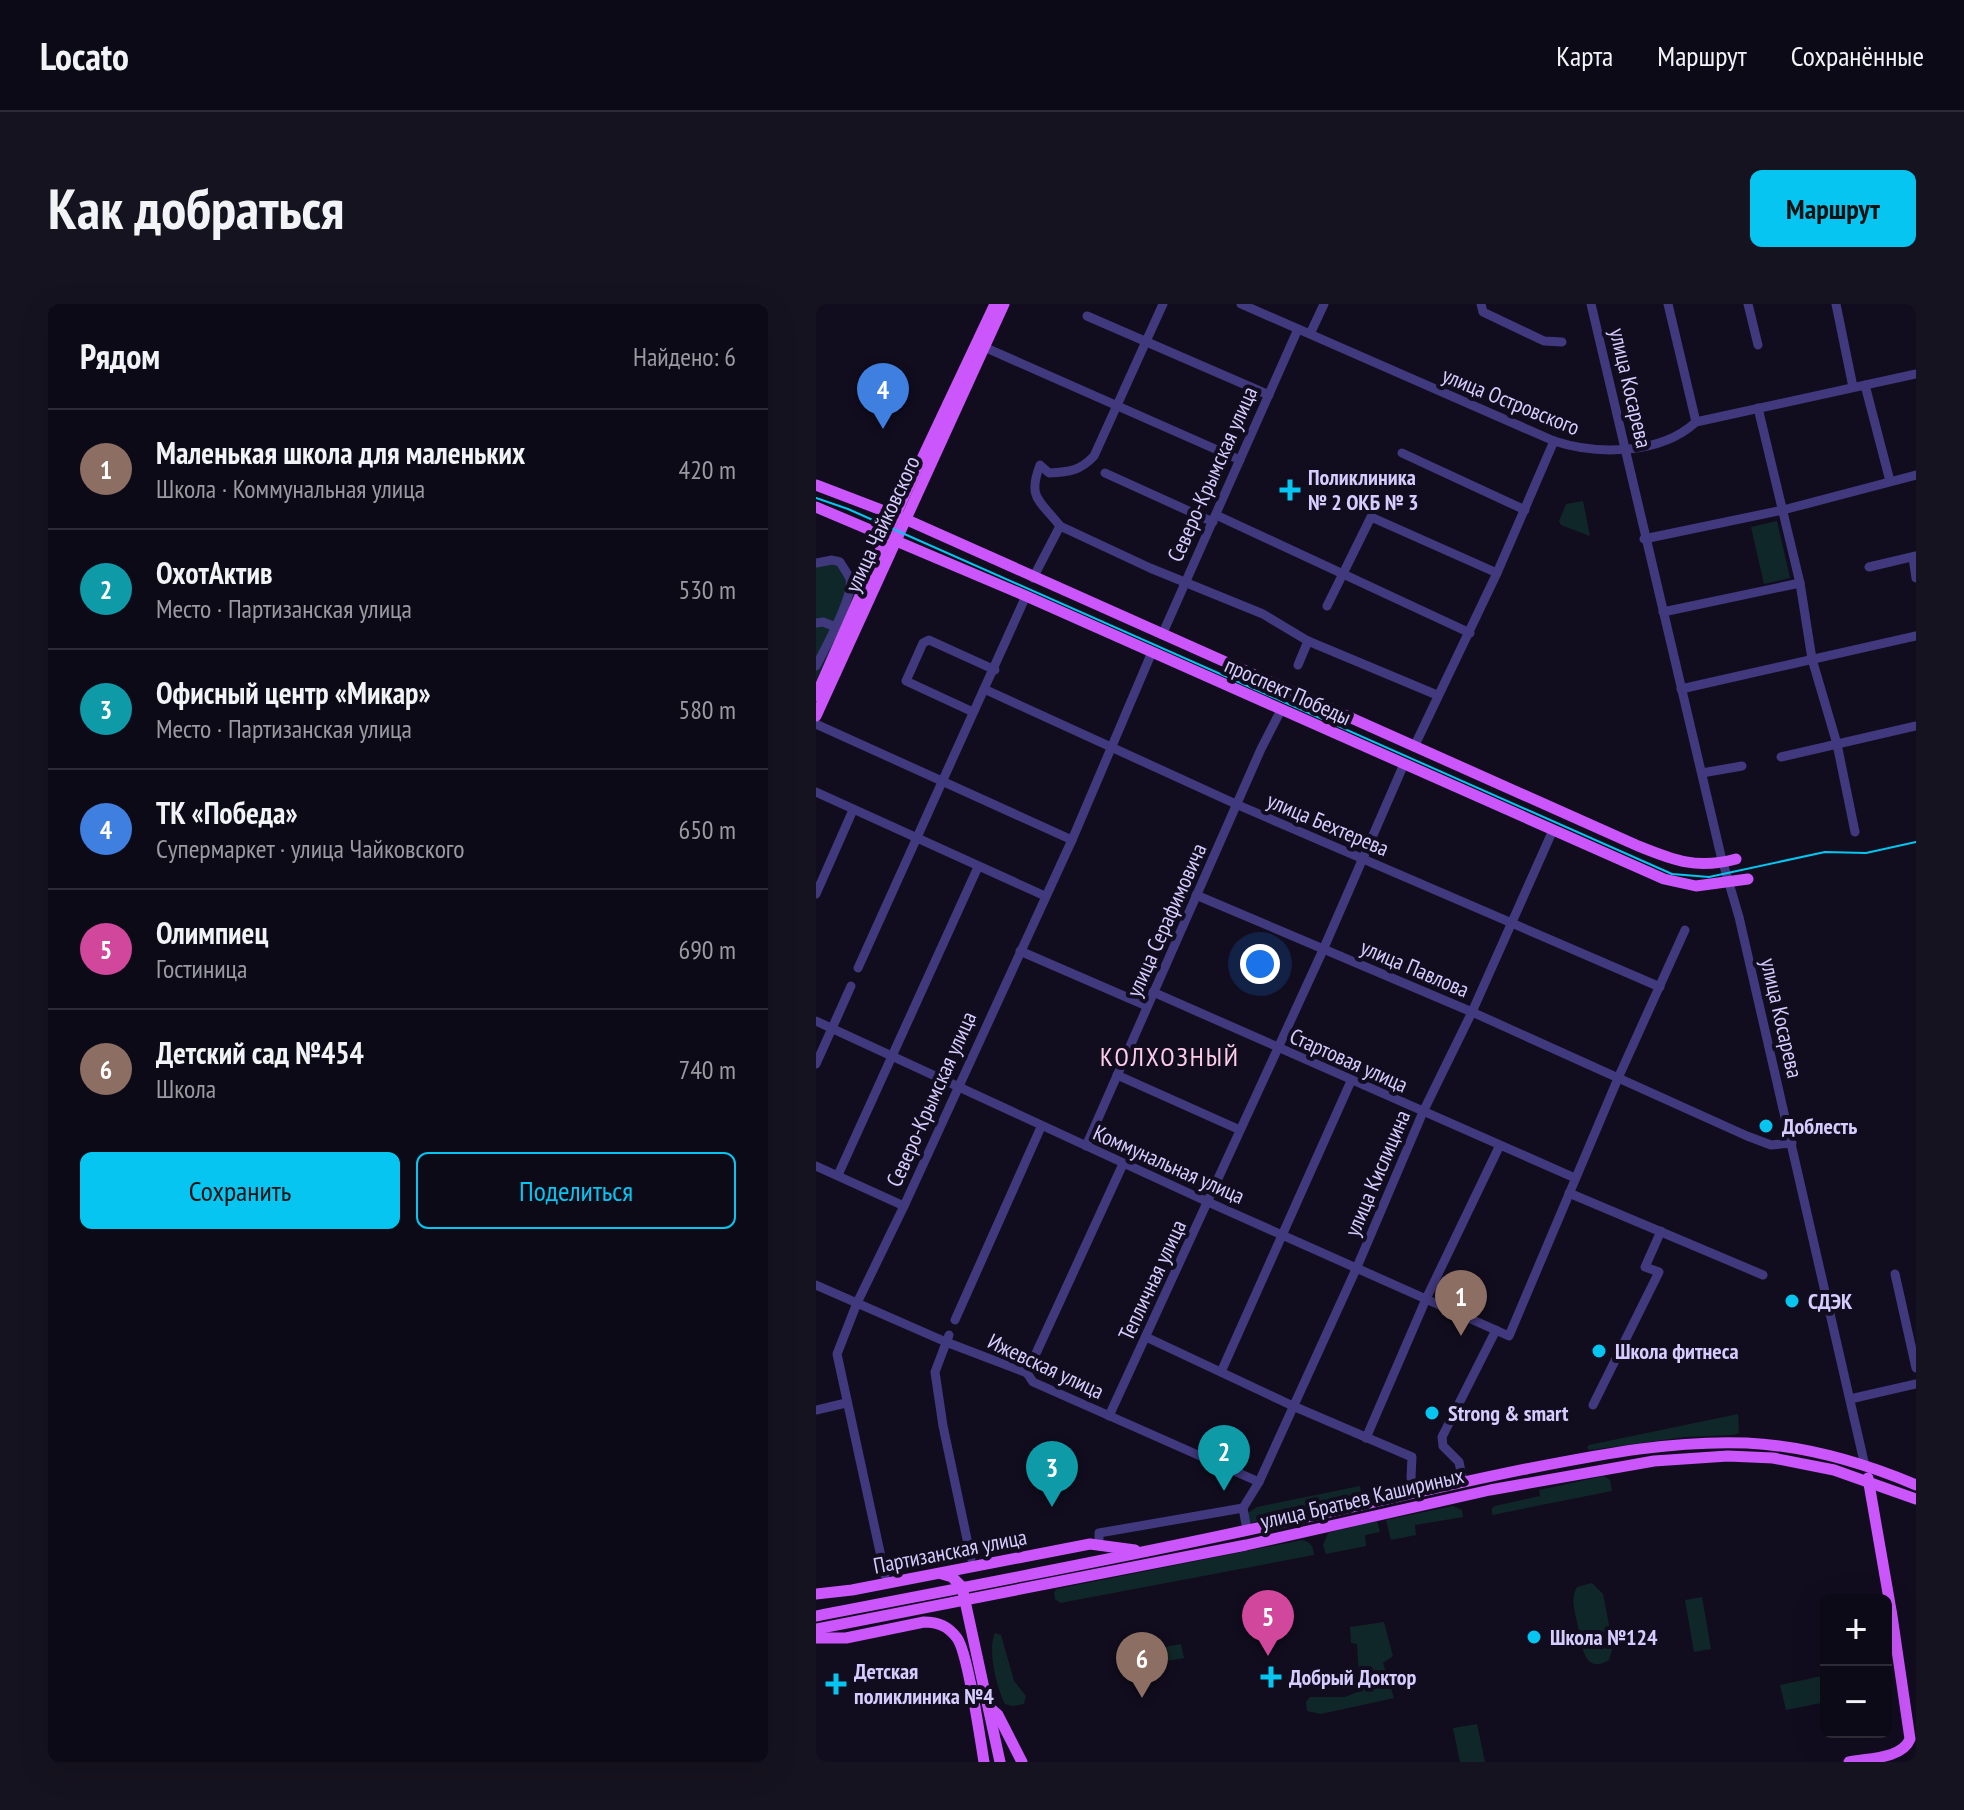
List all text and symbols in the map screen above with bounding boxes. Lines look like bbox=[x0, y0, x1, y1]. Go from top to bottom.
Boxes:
text: Locato bbox=[40, 31, 129, 80]
text: Карта bbox=[1556, 37, 1613, 74]
text: Маршрут bbox=[1657, 37, 1747, 74]
text: Сохранённые bbox=[1791, 37, 1924, 74]
button: Маршрут bbox=[1750, 170, 1916, 247]
text: Как добраться bbox=[48, 172, 344, 244]
street label: улица Косарева bbox=[1604, 325, 1658, 451]
text: Рядом bbox=[80, 334, 160, 378]
text: Найдено: 6 bbox=[633, 340, 736, 373]
street label: улица Островского bbox=[1438, 361, 1584, 441]
pin: 4 bbox=[857, 363, 909, 429]
street label: Северо-Крымская улица bbox=[1161, 382, 1263, 566]
text: Маленькая школа для маленьких bbox=[156, 433, 525, 472]
street label: улица Чайковского bbox=[838, 451, 926, 597]
text: 1 bbox=[100, 453, 112, 486]
text: 420 m bbox=[678, 453, 736, 486]
place label: Поликлиника № 2 ОКБ № 3 bbox=[1308, 463, 1419, 516]
text: Школа · Коммунальная улица bbox=[156, 472, 425, 505]
marker: Поликлиника № 2 ОКБ № 3 bbox=[1279, 479, 1301, 501]
text: ОхотАктив bbox=[156, 553, 272, 592]
text: 2 bbox=[100, 573, 112, 606]
text: 530 m bbox=[678, 573, 736, 606]
text: Место · Партизанская улица bbox=[156, 592, 412, 625]
street label: проспект Победы bbox=[1220, 651, 1356, 731]
text: Офисный центр «Микар» bbox=[156, 673, 431, 712]
text: 3 bbox=[100, 693, 112, 726]
text: 580 m bbox=[678, 693, 736, 726]
text: Место · Партизанская улица bbox=[156, 712, 412, 745]
street label: улица Бехтерева bbox=[1263, 786, 1393, 862]
text: ТК «Победа» bbox=[156, 793, 298, 832]
text: 4 bbox=[100, 813, 112, 846]
text: 650 m bbox=[678, 813, 736, 846]
text: Супермаркет · улица Чайковского bbox=[156, 832, 465, 865]
street label: улица Серафимовича bbox=[1120, 839, 1212, 1001]
text: Олимпиец bbox=[156, 913, 268, 952]
text: 5 bbox=[100, 933, 112, 966]
text: 690 m bbox=[678, 933, 736, 966]
street label: улица Павлова bbox=[1357, 933, 1473, 1003]
your location bbox=[1240, 944, 1280, 984]
text: Гостиница bbox=[156, 952, 248, 985]
street label: улица Косарева bbox=[1755, 955, 1809, 1081]
street label: Северо-Крымская улица bbox=[880, 1007, 982, 1191]
street label: Стартовая улица bbox=[1286, 1022, 1412, 1098]
text: Детский сад №454 bbox=[156, 1033, 364, 1072]
district label: КОЛХОЗНЫЙ bbox=[1100, 1040, 1240, 1073]
text: 6 bbox=[100, 1053, 112, 1086]
text: 740 m bbox=[678, 1053, 736, 1086]
text: Школа bbox=[156, 1072, 216, 1105]
street label: улица Кислицина bbox=[1338, 1106, 1416, 1240]
place label: Доблесть bbox=[1782, 1112, 1857, 1140]
marker: Доблесть bbox=[1757, 1117, 1775, 1135]
street label: Коммунальная улица bbox=[1089, 1118, 1249, 1210]
button: Сохранить bbox=[80, 1152, 400, 1229]
button: Поделиться bbox=[416, 1152, 736, 1229]
street label: Тепличная улица bbox=[1112, 1215, 1192, 1345]
pin: 1 bbox=[1435, 1270, 1487, 1336]
place label: СДЭК bbox=[1808, 1287, 1853, 1315]
marker: СДЭК bbox=[1783, 1292, 1801, 1310]
street label: Ижевская улица bbox=[983, 1327, 1109, 1405]
place label: Школа фитнеса bbox=[1615, 1337, 1739, 1365]
marker: Школа фитнеса bbox=[1590, 1342, 1608, 1360]
place label: Strong & smart bbox=[1448, 1399, 1569, 1427]
marker: Strong & smart bbox=[1423, 1404, 1441, 1422]
pin: 2 bbox=[1198, 1425, 1250, 1491]
pin: 3 bbox=[1026, 1441, 1078, 1507]
street label: улица Братьев Кашириных bbox=[1258, 1461, 1466, 1535]
street label: Партизанская улица bbox=[871, 1522, 1029, 1580]
pin: 5 bbox=[1242, 1590, 1294, 1656]
map controls bbox=[1820, 1594, 1892, 1738]
button: + bbox=[1820, 1594, 1892, 1666]
place label: Школа №124 bbox=[1550, 1623, 1658, 1651]
marker: Школа №124 bbox=[1525, 1628, 1543, 1646]
pin: 6 bbox=[1116, 1632, 1168, 1698]
place label: Детская поликлиника №4 bbox=[854, 1657, 994, 1710]
place label: Добрый Доктор bbox=[1289, 1663, 1416, 1691]
marker: Добрый Доктор bbox=[1260, 1666, 1282, 1688]
button: − bbox=[1820, 1666, 1892, 1738]
marker: Детская поликлиника №4 bbox=[825, 1673, 847, 1695]

